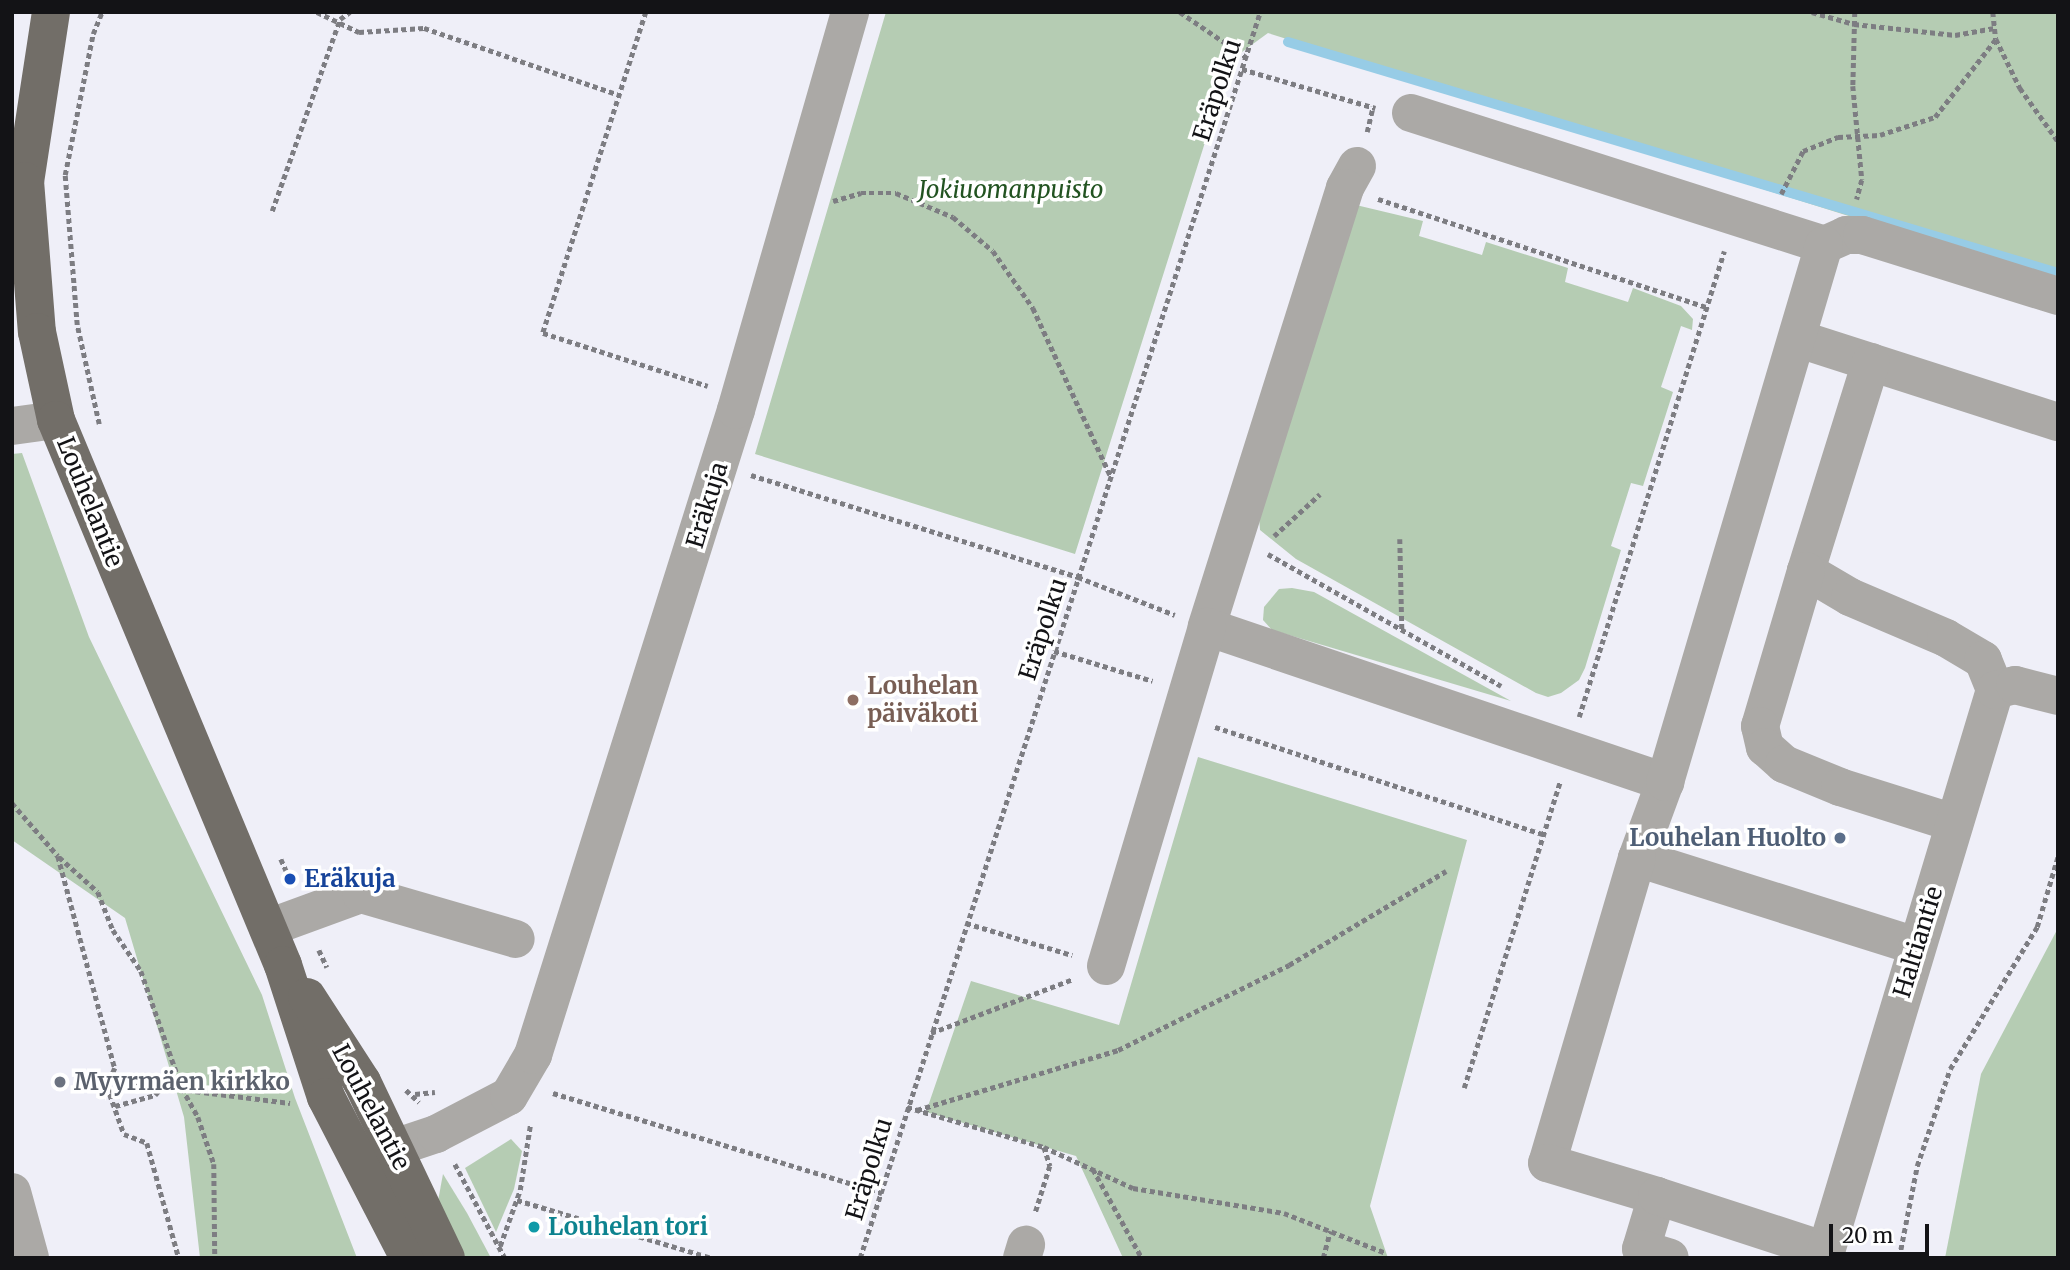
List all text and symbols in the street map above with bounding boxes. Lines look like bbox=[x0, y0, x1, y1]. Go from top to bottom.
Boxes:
street label: Eräpolku bbox=[1187, 35, 1247, 145]
park label: Jokiuomanpuisto bbox=[919, 176, 1103, 204]
street label: Louhelantie bbox=[51, 433, 129, 571]
street label: Eräkuja bbox=[680, 458, 734, 552]
street label: Eräpolku bbox=[1013, 574, 1073, 684]
place label: Louhelan päiväkoti bbox=[867, 672, 978, 728]
marker: Louhelan päiväkoti bbox=[845, 692, 861, 708]
place label: Louhelan Huolto bbox=[1629, 824, 1826, 852]
marker: Louhelan Huolto bbox=[1832, 830, 1848, 846]
place label: Eräkuja bbox=[304, 865, 396, 893]
marker: Eräkuja bbox=[282, 871, 298, 887]
street label: Haltiantie bbox=[1887, 883, 1949, 1001]
street label: Louhelantie bbox=[326, 1039, 416, 1175]
place label: Myyrmäen kirkko bbox=[74, 1068, 290, 1096]
marker: Myyrmäen kirkko bbox=[52, 1074, 68, 1090]
street label: Eräpolku bbox=[840, 1114, 898, 1224]
scale bar bbox=[1832, 1210, 1932, 1254]
place label: Louhelan tori bbox=[548, 1213, 708, 1241]
marker: Louhelan tori bbox=[526, 1219, 542, 1235]
text: 20 m bbox=[1842, 1222, 1893, 1249]

